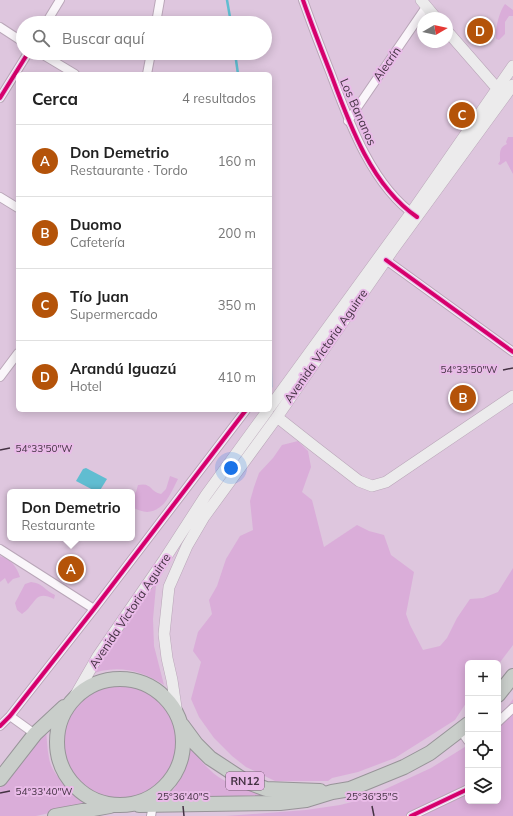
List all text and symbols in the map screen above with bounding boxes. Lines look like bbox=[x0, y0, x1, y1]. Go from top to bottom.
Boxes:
north arrow bbox=[417, 12, 453, 48]
search box bbox=[16, 16, 272, 60]
pin: D bbox=[467, 16, 493, 46]
icon: search bbox=[30, 27, 52, 49]
text: Buscar aquí bbox=[62, 29, 144, 48]
street label: Alecrín bbox=[369, 44, 404, 84]
street label: Los Bananos bbox=[337, 76, 380, 148]
text: Cerca bbox=[32, 88, 78, 109]
text: 4 resultados bbox=[182, 90, 256, 106]
pin: C bbox=[449, 100, 475, 130]
text: Don Demetrio bbox=[70, 143, 169, 162]
text: A bbox=[40, 153, 50, 169]
text: 160 m bbox=[218, 153, 256, 169]
text: Restaurante · Tordo bbox=[70, 162, 188, 178]
text: Duomo bbox=[70, 215, 122, 234]
text: B bbox=[41, 225, 49, 241]
text: 200 m bbox=[218, 225, 256, 241]
text: Cafetería bbox=[70, 234, 125, 250]
street label: Avenida Victoria Aguirre bbox=[281, 286, 371, 405]
text: Tío Juan bbox=[70, 287, 129, 306]
text: C bbox=[41, 297, 49, 313]
text: 350 m bbox=[218, 297, 256, 313]
text: Supermercado bbox=[70, 306, 158, 322]
text: Arandú Iguazú bbox=[70, 359, 176, 378]
text: 54°33'50"W bbox=[441, 363, 497, 376]
text: D bbox=[40, 369, 50, 385]
text: 410 m bbox=[218, 369, 256, 385]
text: Hotel bbox=[70, 378, 102, 394]
pin: B bbox=[450, 383, 476, 413]
text: 54°33'50"W bbox=[16, 442, 72, 455]
your location bbox=[221, 458, 241, 478]
popup bbox=[7, 489, 135, 541]
text: Don Demetrio bbox=[21, 498, 121, 517]
text: Restaurante bbox=[21, 517, 95, 533]
street label: Avenida Victoria Aguirre bbox=[86, 550, 174, 671]
pin: A bbox=[58, 554, 84, 584]
map controls bbox=[465, 660, 501, 804]
button: + bbox=[465, 660, 501, 696]
button: − bbox=[465, 696, 501, 732]
button: locate bbox=[465, 732, 501, 768]
button: layers bbox=[465, 768, 501, 804]
road number: RN12 bbox=[226, 772, 264, 790]
text: 54°33'40"W bbox=[16, 785, 72, 798]
text: 25°36'40"S bbox=[157, 790, 209, 803]
text: 25°36'35"S bbox=[346, 790, 398, 803]

